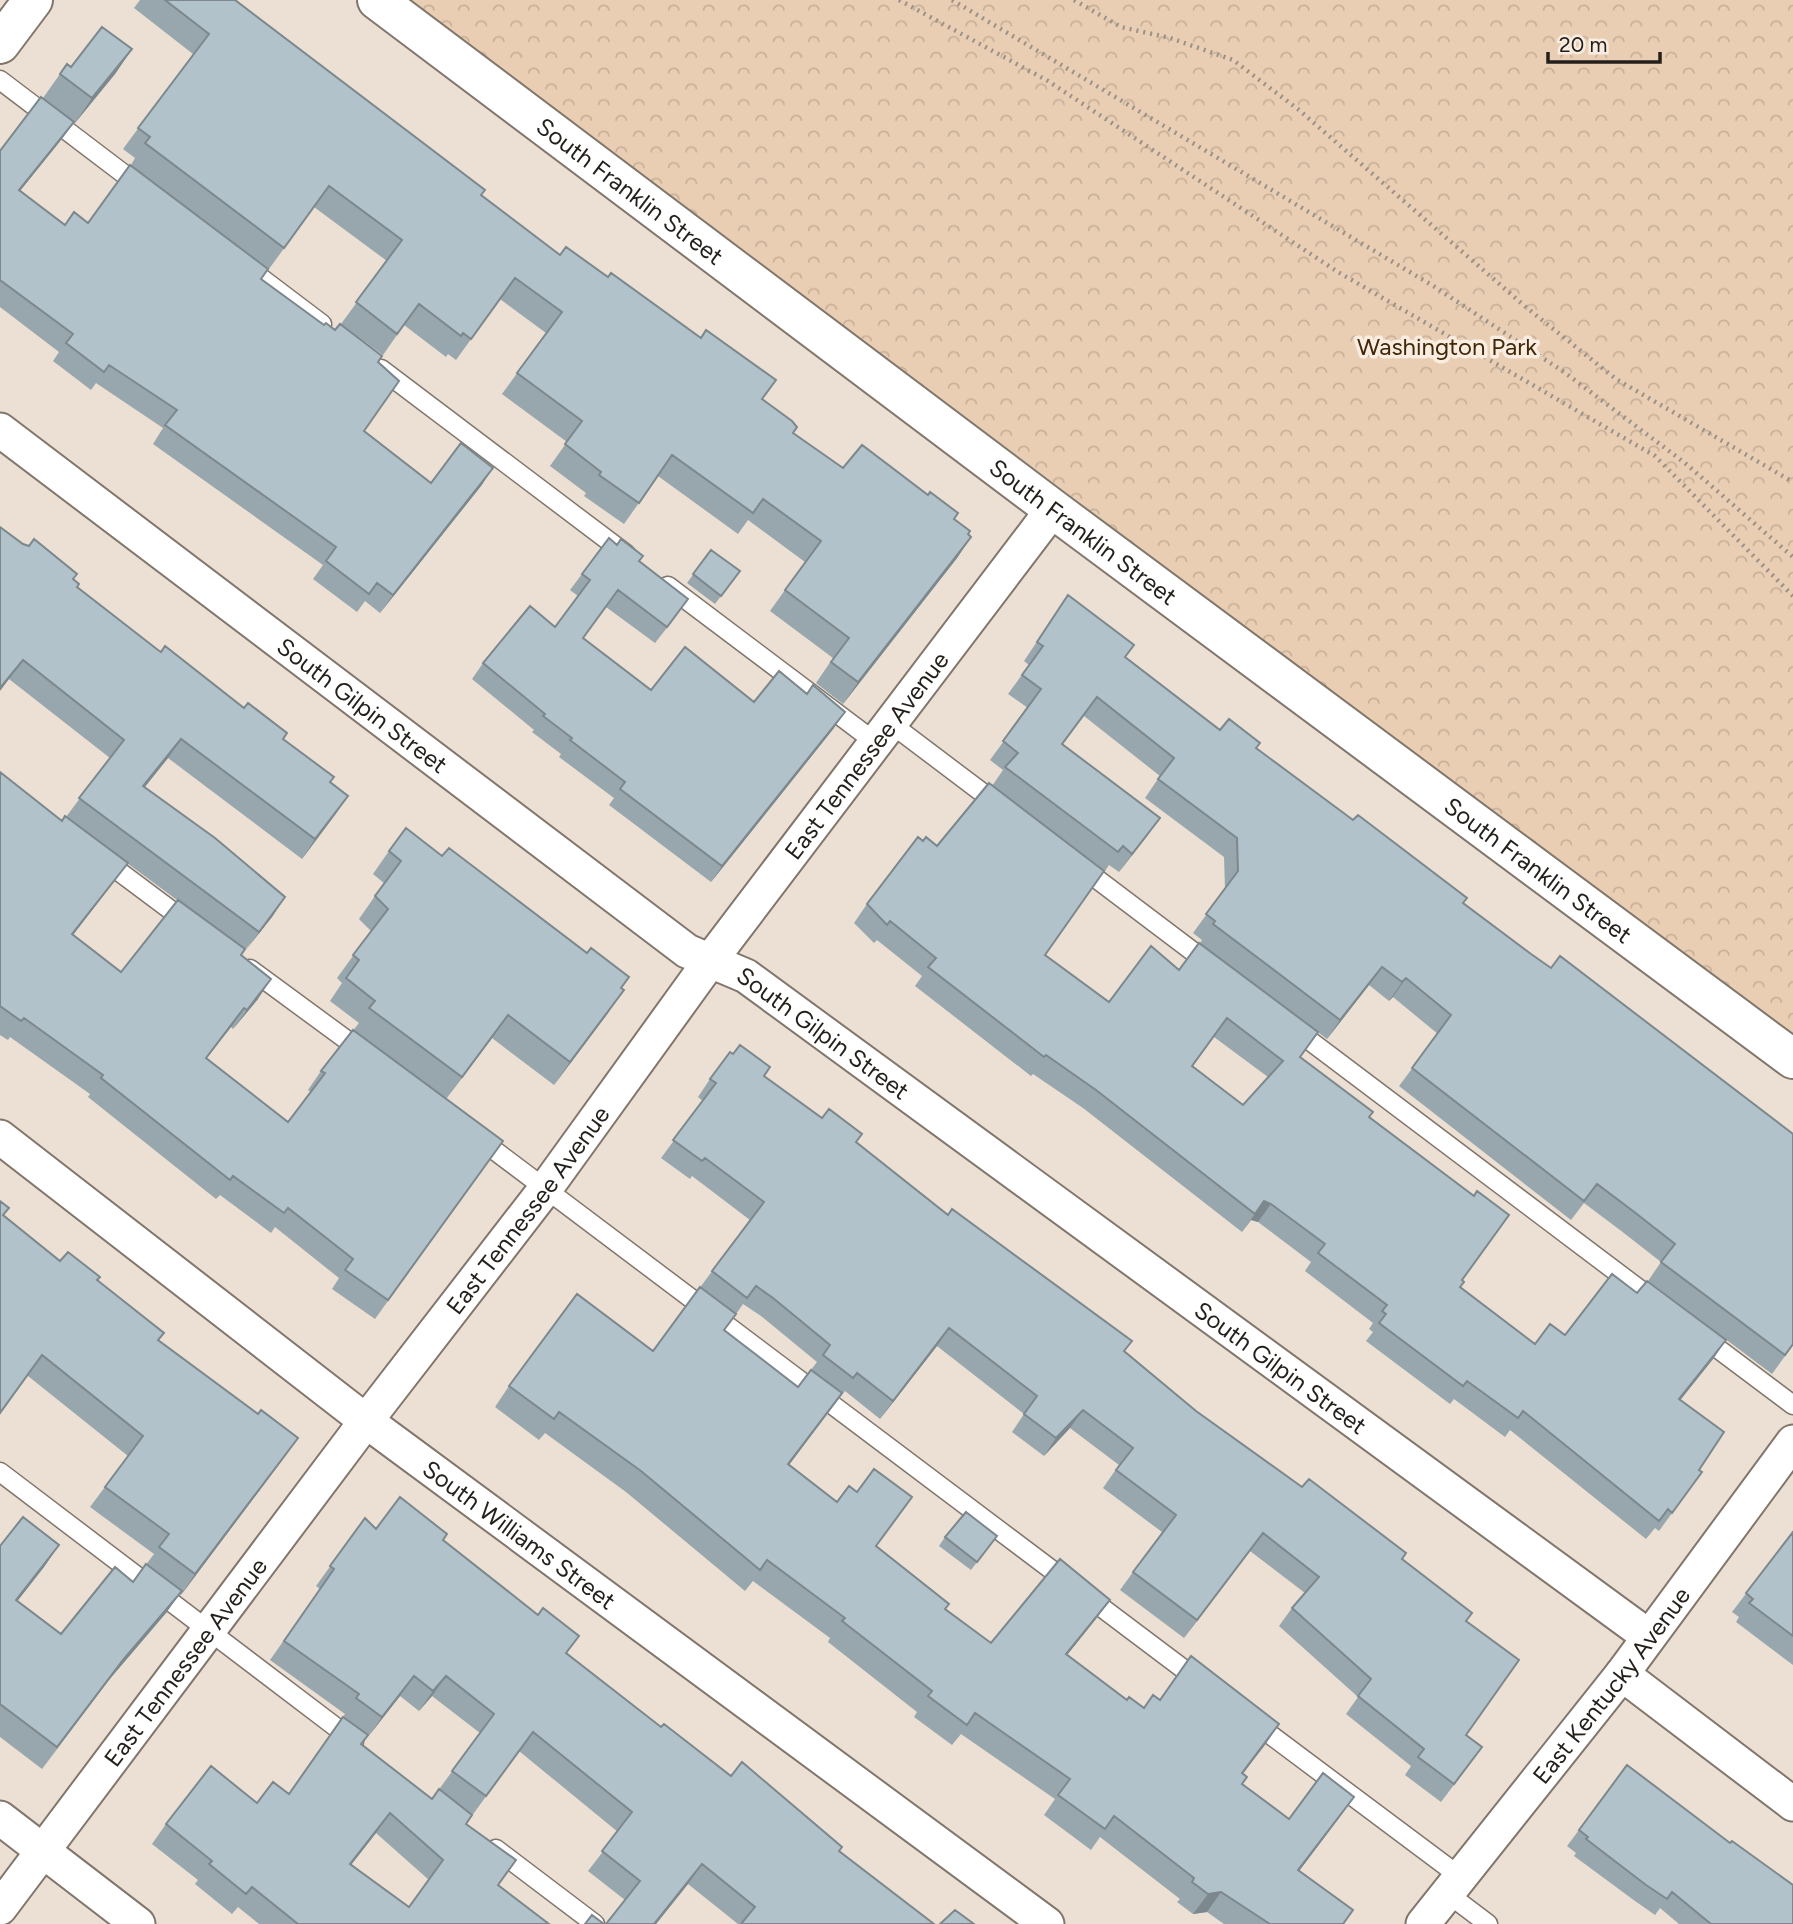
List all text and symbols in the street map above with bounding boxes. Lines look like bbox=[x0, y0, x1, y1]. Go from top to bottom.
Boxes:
scale bar bbox=[1548, 21, 1660, 65]
text: 20 m bbox=[1559, 32, 1607, 57]
street label: South Franklin Street bbox=[531, 111, 729, 270]
park label: Washington Park bbox=[1357, 332, 1537, 361]
street label: South Franklin Street bbox=[984, 452, 1183, 611]
street label: South Gilpin Street bbox=[272, 631, 453, 779]
street label: East Tennessee Avenue bbox=[778, 646, 954, 865]
street label: South Franklin Street bbox=[1439, 791, 1638, 949]
street label: South Gilpin Street bbox=[732, 960, 915, 1105]
street label: East Tennessee Avenue bbox=[440, 1100, 615, 1320]
street label: South Gilpin Street bbox=[1189, 1295, 1373, 1440]
street label: South Williams Street bbox=[417, 1454, 621, 1615]
street label: East Tennessee Avenue bbox=[97, 1552, 273, 1772]
street label: East Kentucky Avenue bbox=[1526, 1581, 1696, 1789]

